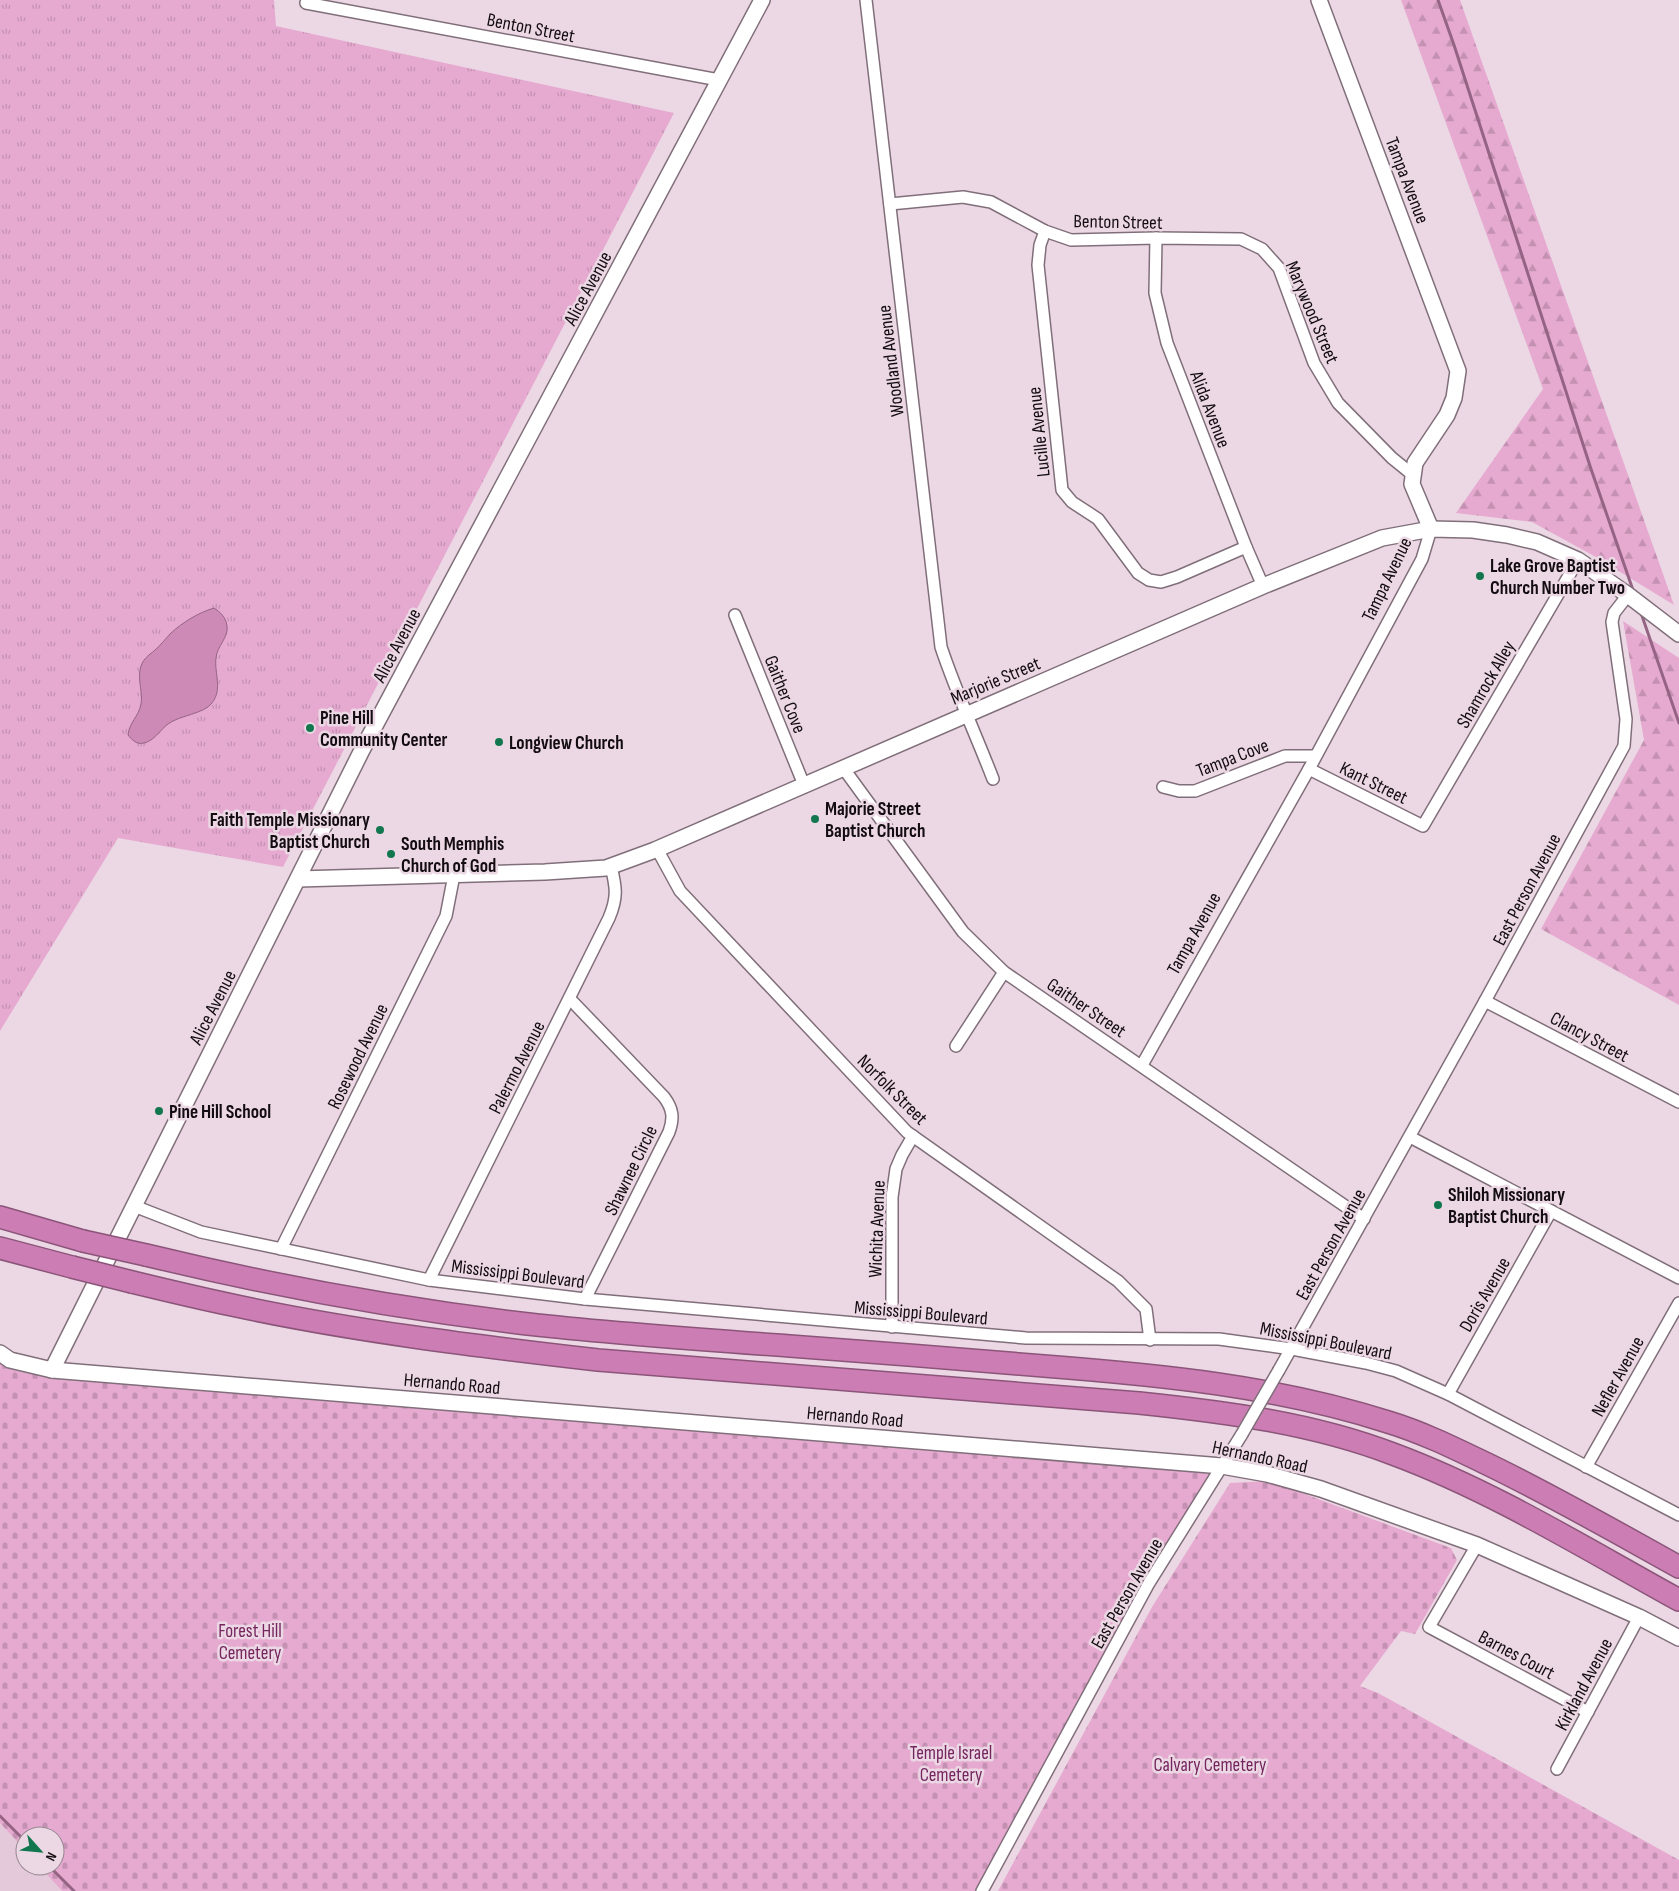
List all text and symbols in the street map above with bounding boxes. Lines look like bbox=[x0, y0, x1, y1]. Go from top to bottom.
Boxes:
street label: Benton Street bbox=[485, 9, 577, 48]
street label: Tampa Avenue bbox=[1380, 134, 1434, 227]
street label: Benton Street bbox=[1073, 210, 1163, 235]
street label: Alice Avenue bbox=[559, 248, 617, 331]
street label: Marywood Street bbox=[1280, 258, 1344, 367]
street label: Woodland Avenue bbox=[873, 304, 910, 418]
street label: Alida Avenue bbox=[1184, 367, 1235, 451]
street label: Lucille Avenue bbox=[1023, 386, 1056, 478]
street label: Tampa Avenue bbox=[1357, 534, 1418, 625]
place label: Lake Grove Baptist Church Number Two bbox=[1490, 555, 1625, 600]
marker: Lake Grove Baptist Church Number Two bbox=[1474, 570, 1486, 582]
street label: Alice Avenue bbox=[368, 605, 426, 688]
street label: Shamrock Alley bbox=[1452, 636, 1521, 732]
street label: Gaither Cove bbox=[759, 652, 811, 737]
street label: Marjorie Street bbox=[947, 652, 1044, 711]
place label: Pine Hill Community Center bbox=[320, 707, 448, 752]
marker: Pine Hill Community Center bbox=[304, 722, 316, 734]
place label: Longview Church bbox=[509, 732, 624, 755]
street label: Tampa Cove bbox=[1193, 734, 1272, 783]
marker: Longview Church bbox=[493, 736, 505, 748]
street label: Kant Street bbox=[1336, 757, 1411, 810]
place label: Majorie Street Baptist Church bbox=[825, 798, 925, 843]
place label: Faith Temple Missionary Baptist Church bbox=[210, 809, 370, 854]
marker: Majorie Street Baptist Church bbox=[809, 813, 821, 825]
marker: Faith Temple Missionary Baptist Church bbox=[374, 824, 386, 836]
street label: East Person Avenue bbox=[1488, 830, 1567, 950]
place label: South Memphis Church of God bbox=[401, 833, 504, 878]
marker: South Memphis Church of God bbox=[385, 848, 397, 860]
street label: Tampa Avenue bbox=[1162, 889, 1226, 979]
street label: Alice Avenue bbox=[184, 967, 242, 1050]
street label: Gaither Street bbox=[1042, 973, 1130, 1043]
street label: Rosewood Avenue bbox=[323, 1000, 394, 1113]
street label: Clancy Street bbox=[1546, 1007, 1633, 1068]
street label: Palermo Avenue bbox=[484, 1017, 551, 1118]
street label: Norfolk Street bbox=[852, 1050, 932, 1130]
place label: Pine Hill School bbox=[169, 1101, 271, 1124]
marker: Pine Hill School bbox=[153, 1105, 165, 1117]
street label: Shawnee Circle bbox=[600, 1122, 663, 1219]
street label: Wichita Avenue bbox=[864, 1180, 891, 1278]
place label: Shiloh Missionary Baptist Church bbox=[1448, 1184, 1565, 1229]
street label: East Person Avenue bbox=[1291, 1185, 1371, 1304]
marker: Shiloh Missionary Baptist Church bbox=[1432, 1199, 1444, 1211]
street label: Doris Avenue bbox=[1455, 1253, 1516, 1336]
street label: Mississippi Boulevard bbox=[450, 1255, 586, 1294]
street label: Mississippi Boulevard bbox=[853, 1296, 989, 1331]
street label: Mississippi Boulevard bbox=[1258, 1317, 1394, 1366]
street label: Nefler Avenue bbox=[1587, 1333, 1650, 1421]
street label: Hernando Road bbox=[403, 1369, 501, 1400]
street label: Hernando Road bbox=[806, 1402, 904, 1433]
street label: Hernando Road bbox=[1210, 1436, 1309, 1479]
street label: East Person Avenue bbox=[1086, 1534, 1168, 1653]
park label: Forest Hill Cemetery bbox=[218, 1620, 282, 1665]
street label: Barnes Court bbox=[1474, 1626, 1559, 1685]
street label: Kirkland Avenue bbox=[1550, 1635, 1618, 1735]
park label: Temple Israel Cemetery bbox=[910, 1742, 992, 1787]
park label: Calvary Cemetery bbox=[1154, 1754, 1267, 1777]
north arrow bbox=[15, 1826, 65, 1876]
text: N bbox=[42, 1849, 60, 1864]

